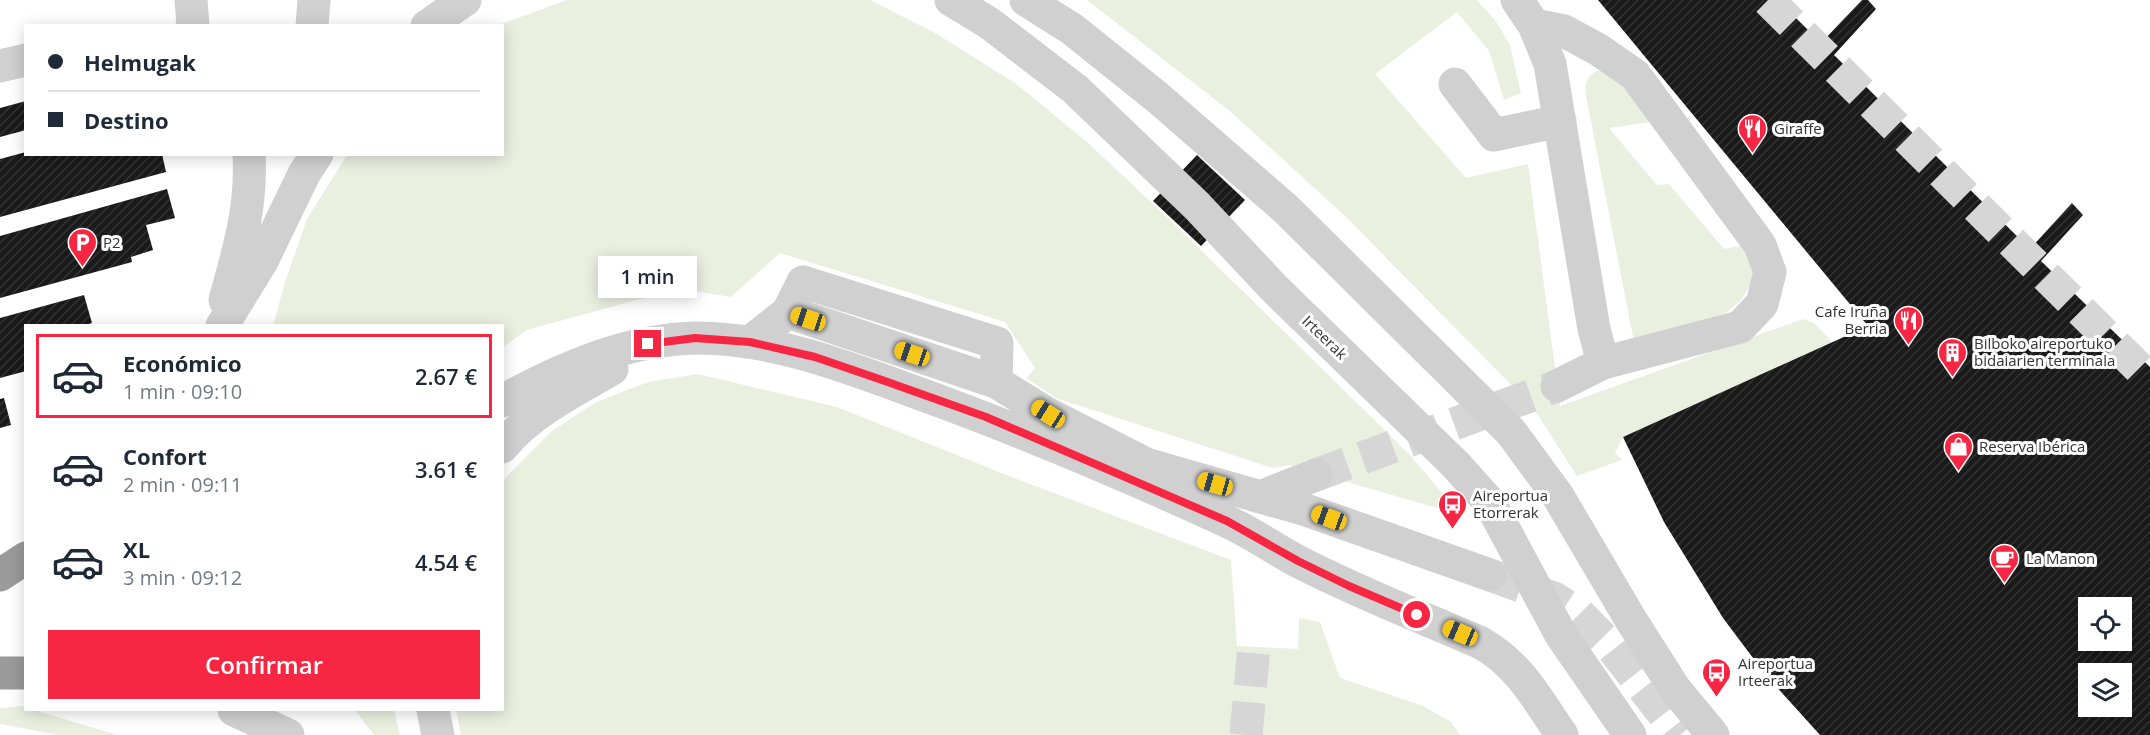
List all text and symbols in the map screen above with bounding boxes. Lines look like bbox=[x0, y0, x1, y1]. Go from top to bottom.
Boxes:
text: Helmugak bbox=[84, 47, 196, 77]
text: Destino bbox=[84, 105, 169, 135]
restaurant icon: Giraffe bbox=[1737, 112, 1769, 154]
place label: Giraffe bbox=[1774, 118, 1822, 138]
parking icon: P2 bbox=[66, 226, 98, 268]
place label: P2 bbox=[103, 232, 121, 252]
callout: 1 min bbox=[598, 257, 698, 299]
text: 1 min bbox=[621, 263, 675, 290]
place label: Cafe Iruña Berria bbox=[1815, 301, 1887, 338]
restaurant icon: Cafe Iruña Berria bbox=[1892, 304, 1924, 346]
car bbox=[788, 305, 828, 333]
street label: Irteerak bbox=[1298, 311, 1352, 363]
route end bbox=[634, 330, 661, 357]
place label: Bilboko aireportuko bidaiarien terminala bbox=[1974, 333, 2115, 370]
building icon: Bilboko aireportuko bidaiarien terminala bbox=[1937, 336, 1969, 378]
car bbox=[892, 340, 932, 368]
text: Económico bbox=[123, 348, 242, 378]
icon: car bbox=[51, 349, 105, 403]
text: 2.67 € bbox=[415, 361, 477, 391]
text: 1 min · 09:10 bbox=[123, 378, 242, 405]
car bbox=[1028, 397, 1068, 431]
shop icon: Reserva Ibérica bbox=[1942, 430, 1974, 472]
place label: Reserva Ibérica bbox=[1979, 436, 2085, 456]
text: Confort bbox=[123, 441, 207, 471]
icon: car bbox=[51, 442, 105, 496]
text: 3.61 € bbox=[415, 454, 477, 484]
car bbox=[1195, 470, 1235, 498]
text: 2 min · 09:11 bbox=[123, 471, 242, 498]
place label: Aireportua Etorrerak bbox=[1473, 485, 1548, 522]
bus stop icon: Aireportua Etorrerak bbox=[1436, 488, 1468, 530]
car bbox=[1309, 503, 1349, 533]
text: XL bbox=[123, 534, 150, 564]
icon: car bbox=[51, 535, 105, 589]
cafe icon: La Manon bbox=[1989, 542, 2021, 584]
text: 4.54 € bbox=[415, 547, 477, 577]
place label: La Manon bbox=[2026, 548, 2095, 568]
text: 3 min · 09:12 bbox=[123, 564, 242, 591]
map controls bbox=[2078, 597, 2132, 717]
button: locate bbox=[2078, 597, 2132, 651]
route start bbox=[1403, 601, 1430, 628]
car bbox=[1440, 618, 1480, 648]
button: Confirmar bbox=[48, 630, 480, 699]
place label: Aireportua Irteerak bbox=[1738, 653, 1813, 690]
bus stop icon: Aireportua Irteerak bbox=[1701, 656, 1733, 698]
button: layers bbox=[2078, 663, 2132, 717]

